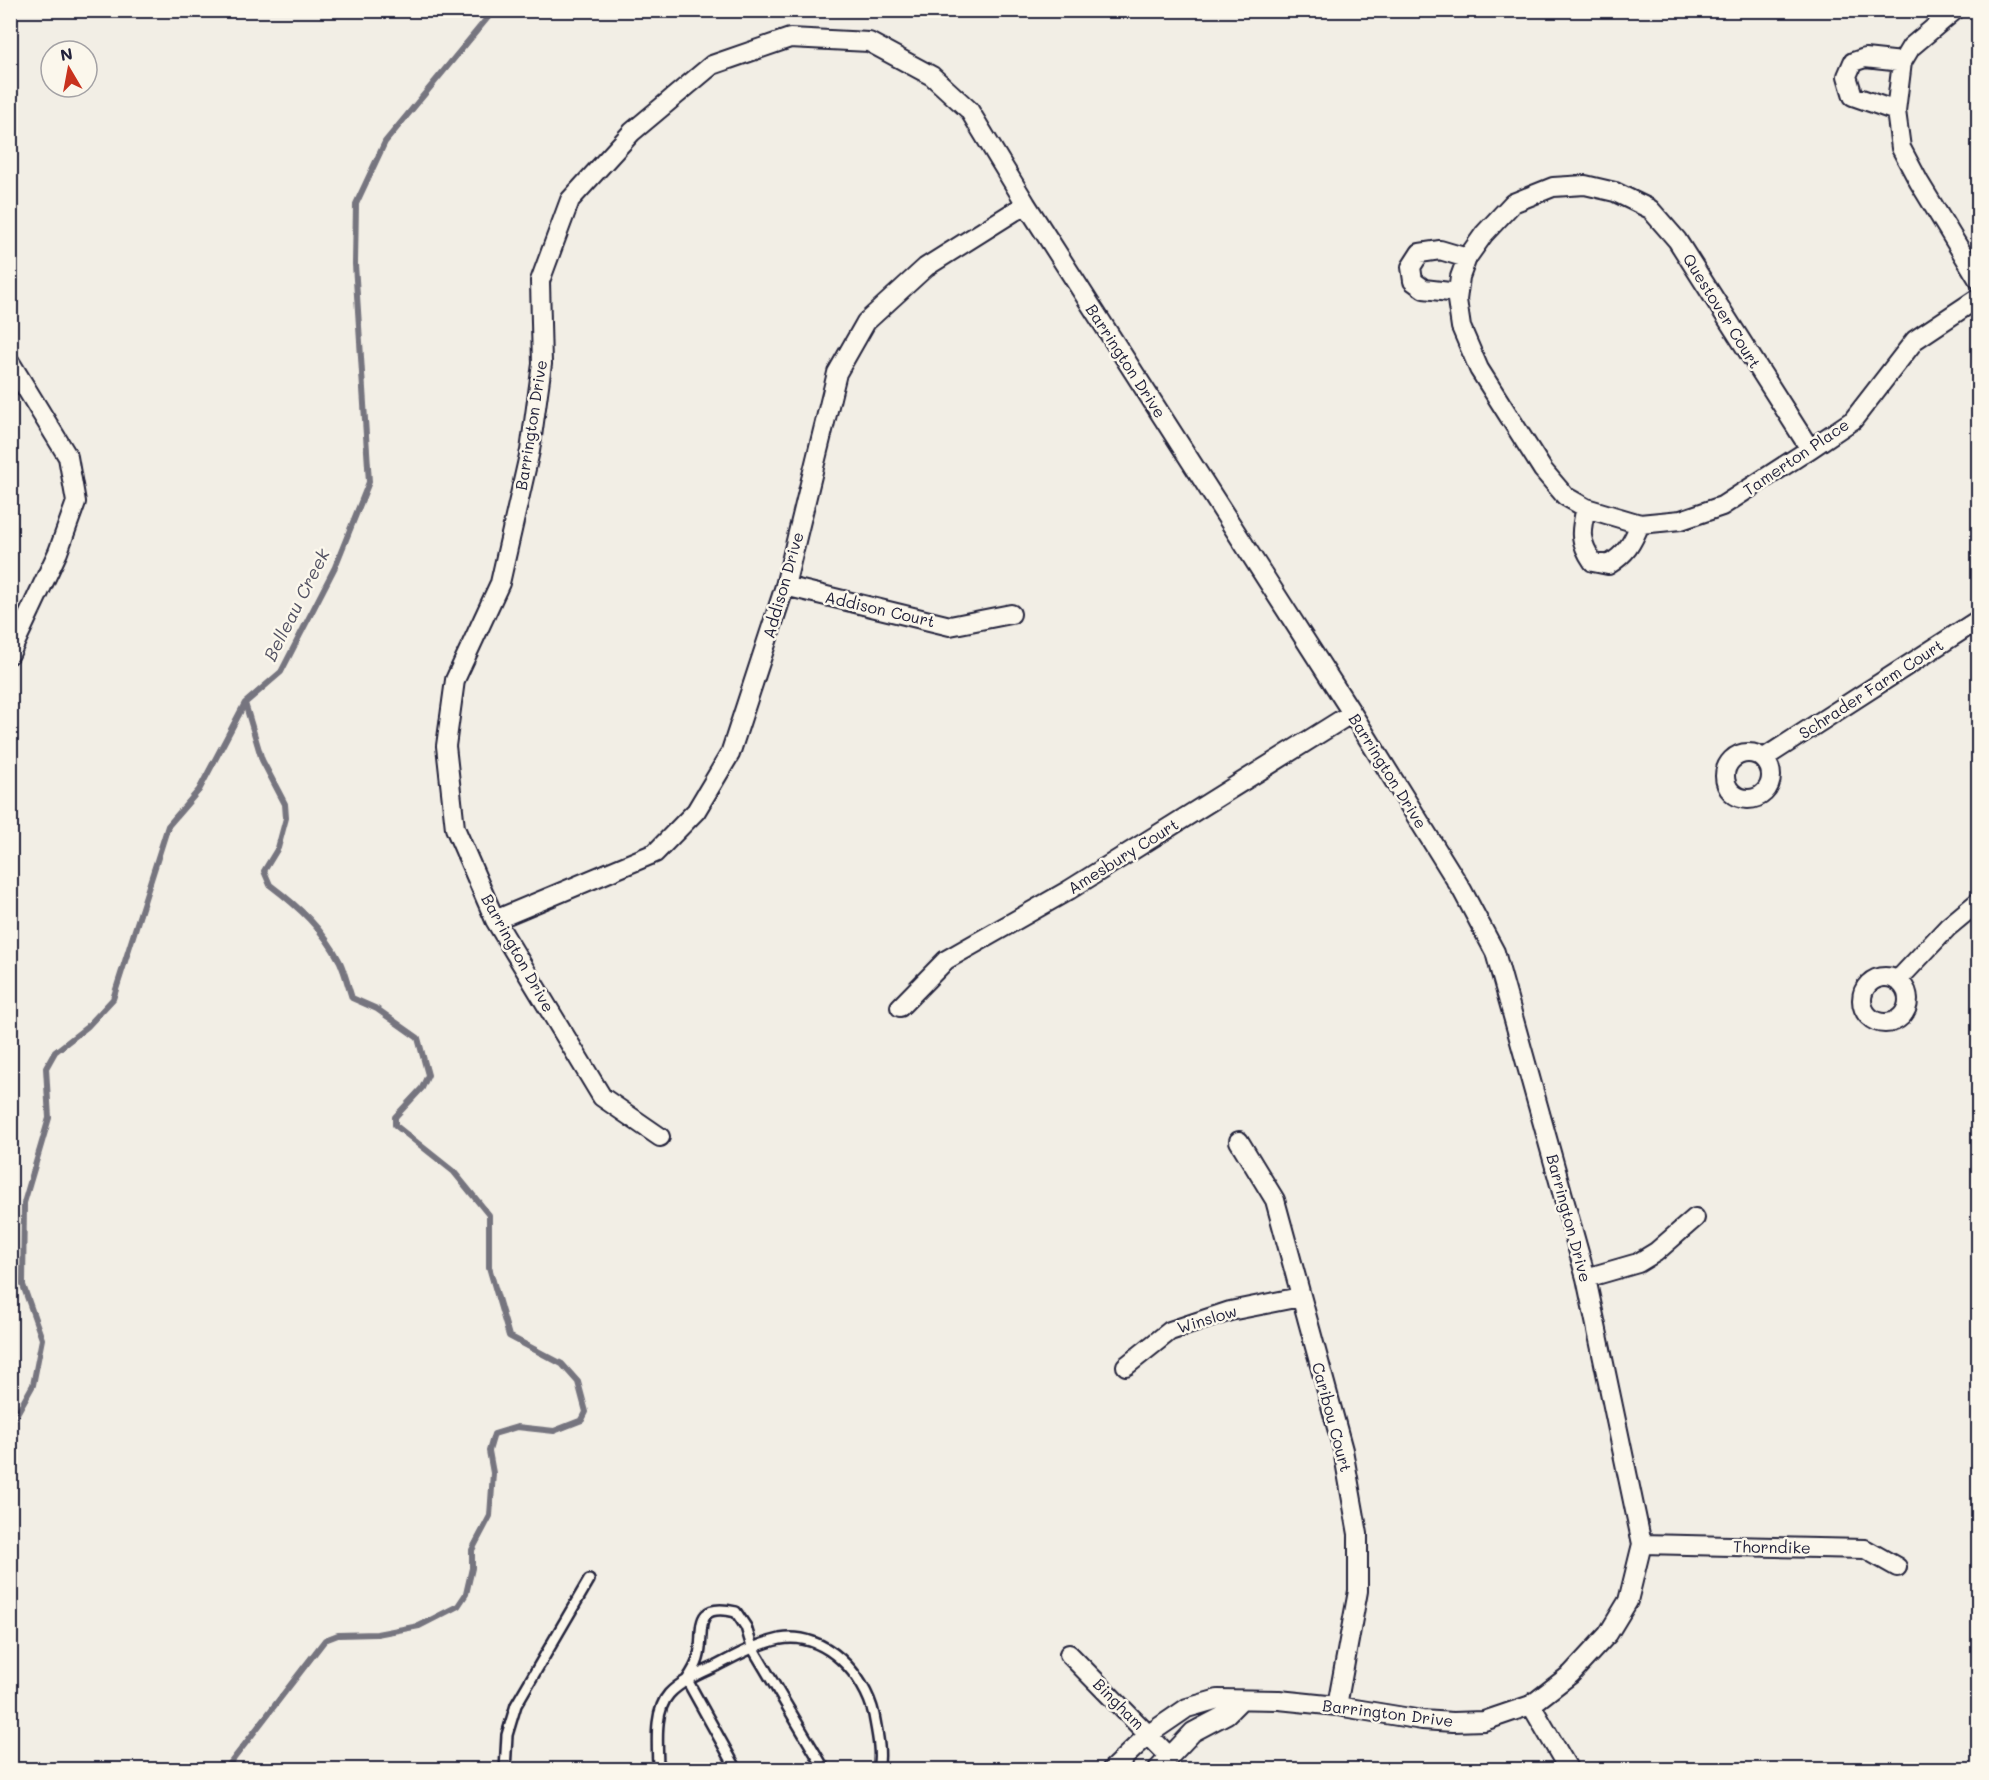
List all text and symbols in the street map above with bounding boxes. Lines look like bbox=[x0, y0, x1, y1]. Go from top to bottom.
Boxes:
north arrow bbox=[39, 39, 99, 99]
text: N bbox=[58, 42, 74, 65]
street label: Questover Court bbox=[1679, 249, 1766, 372]
street label: Barrington Drive bbox=[1082, 300, 1171, 422]
street label: Barrington Drive bbox=[510, 358, 551, 492]
street label: Tamerton Place bbox=[1739, 413, 1853, 500]
street label: Addison Drive bbox=[757, 529, 808, 641]
water label: Belleau Creek bbox=[257, 544, 335, 665]
street label: Addison Court bbox=[823, 586, 937, 631]
street label: Schrader Farm Court bbox=[1794, 634, 1947, 743]
street label: Barrington Drive bbox=[1345, 709, 1432, 832]
street label: Amesbury Court bbox=[1063, 813, 1182, 898]
street label: Barrington Drive bbox=[477, 890, 560, 1015]
street label: Barrington Drive bbox=[1542, 1151, 1597, 1284]
street label: Winslow bbox=[1174, 1299, 1239, 1338]
street label: Caribou Court bbox=[1308, 1360, 1357, 1474]
street label: Thorndike bbox=[1733, 1535, 1811, 1558]
street label: Bingham bbox=[1089, 1673, 1150, 1734]
street label: Barrington Drive bbox=[1321, 1694, 1455, 1731]

